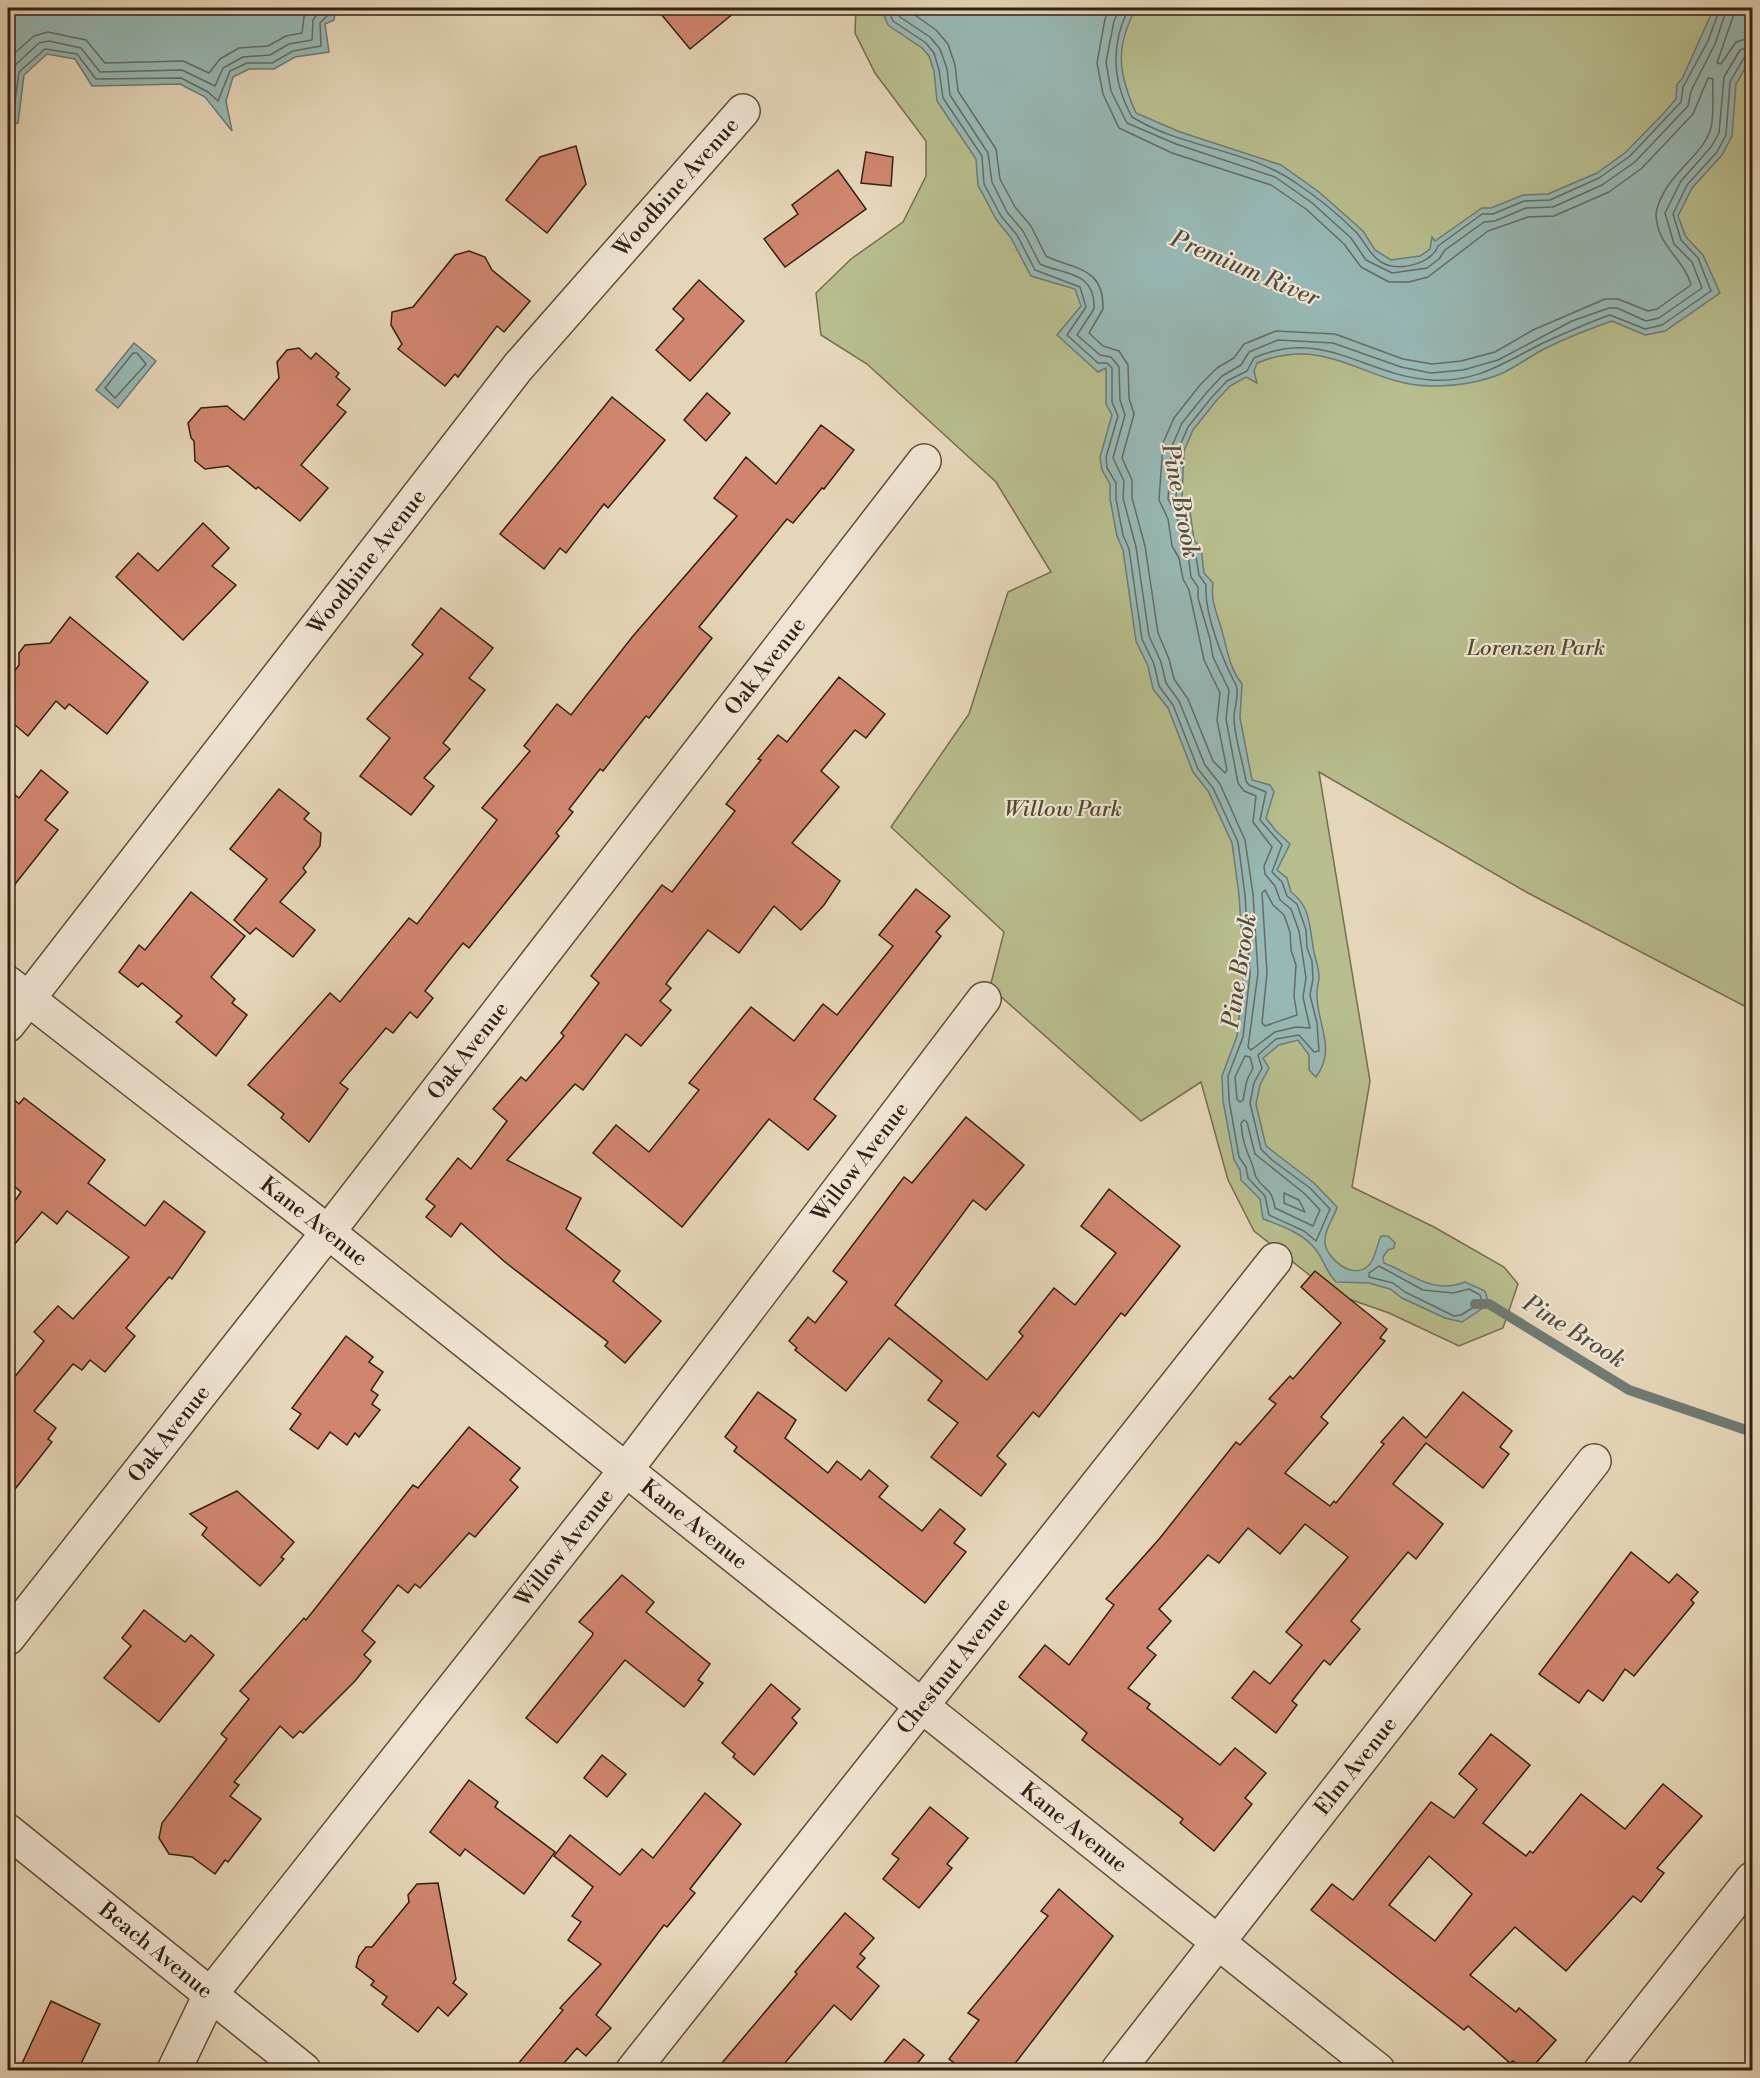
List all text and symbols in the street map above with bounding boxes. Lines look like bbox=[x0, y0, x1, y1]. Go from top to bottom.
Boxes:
street label: Woodbine Avenue bbox=[607, 112, 745, 263]
water label: Premium River bbox=[1165, 224, 1325, 314]
water label: Pine Brook bbox=[1154, 440, 1206, 561]
street label: Woodbine Avenue bbox=[302, 484, 432, 641]
street label: Oak Avenue bbox=[719, 612, 812, 721]
park label: Lorenzen Park bbox=[1466, 635, 1605, 662]
park label: Willow Park bbox=[1004, 796, 1122, 823]
water label: Pine Brook bbox=[1216, 911, 1264, 1032]
street label: Oak Avenue bbox=[422, 996, 515, 1105]
street label: Willow Avenue bbox=[805, 1097, 914, 1228]
street label: Kane Avenue bbox=[255, 1171, 373, 1272]
water label: Pine Brook bbox=[1516, 1288, 1631, 1375]
street label: Oak Avenue bbox=[122, 1380, 216, 1488]
street label: Kane Avenue bbox=[635, 1473, 753, 1575]
street label: Willow Avenue bbox=[509, 1483, 620, 1613]
street label: Chestnut Avenue bbox=[891, 1592, 1016, 1740]
street label: Elm Avenue bbox=[1309, 1711, 1403, 1821]
street label: Kane Avenue bbox=[1015, 1777, 1133, 1878]
street label: Beach Avenue bbox=[93, 1896, 218, 2005]

